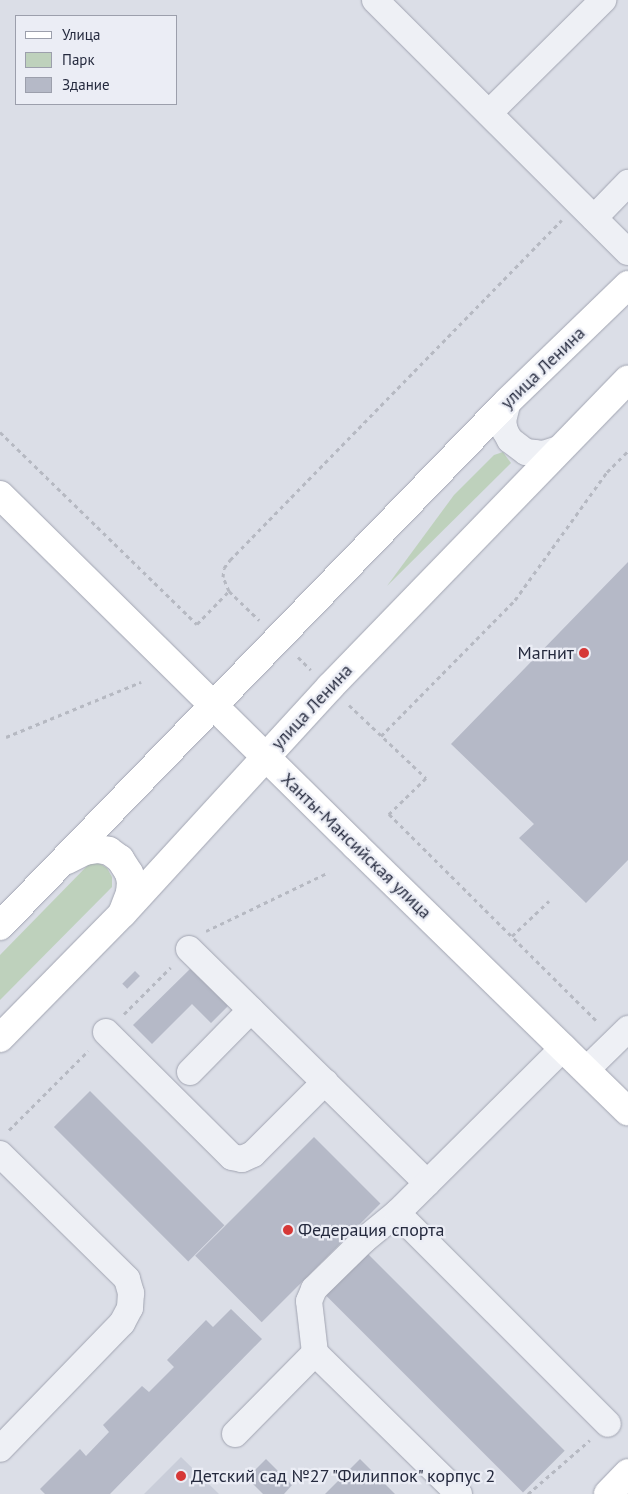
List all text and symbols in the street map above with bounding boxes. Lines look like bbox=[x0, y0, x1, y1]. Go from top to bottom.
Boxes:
legend bbox=[15, 15, 178, 105]
text: Улица bbox=[62, 25, 100, 44]
text: Парк bbox=[62, 50, 95, 69]
text: Здание bbox=[62, 75, 110, 94]
street label: улица Ленина bbox=[496, 322, 590, 414]
place label: Магнит bbox=[517, 642, 574, 664]
marker: Магнит bbox=[578, 647, 590, 659]
street label: улица Ленина bbox=[267, 660, 357, 754]
street label: Ханты-Мансийская улица bbox=[276, 768, 436, 924]
place label: Федерация спорта bbox=[298, 1219, 444, 1241]
marker: Федерация спорта bbox=[282, 1224, 294, 1236]
place label: Детский сад №27 "Филиппок" корпус 2 bbox=[191, 1465, 499, 1487]
marker: Детский сад №27 "Филиппок" корпус 2 bbox=[175, 1470, 187, 1482]

